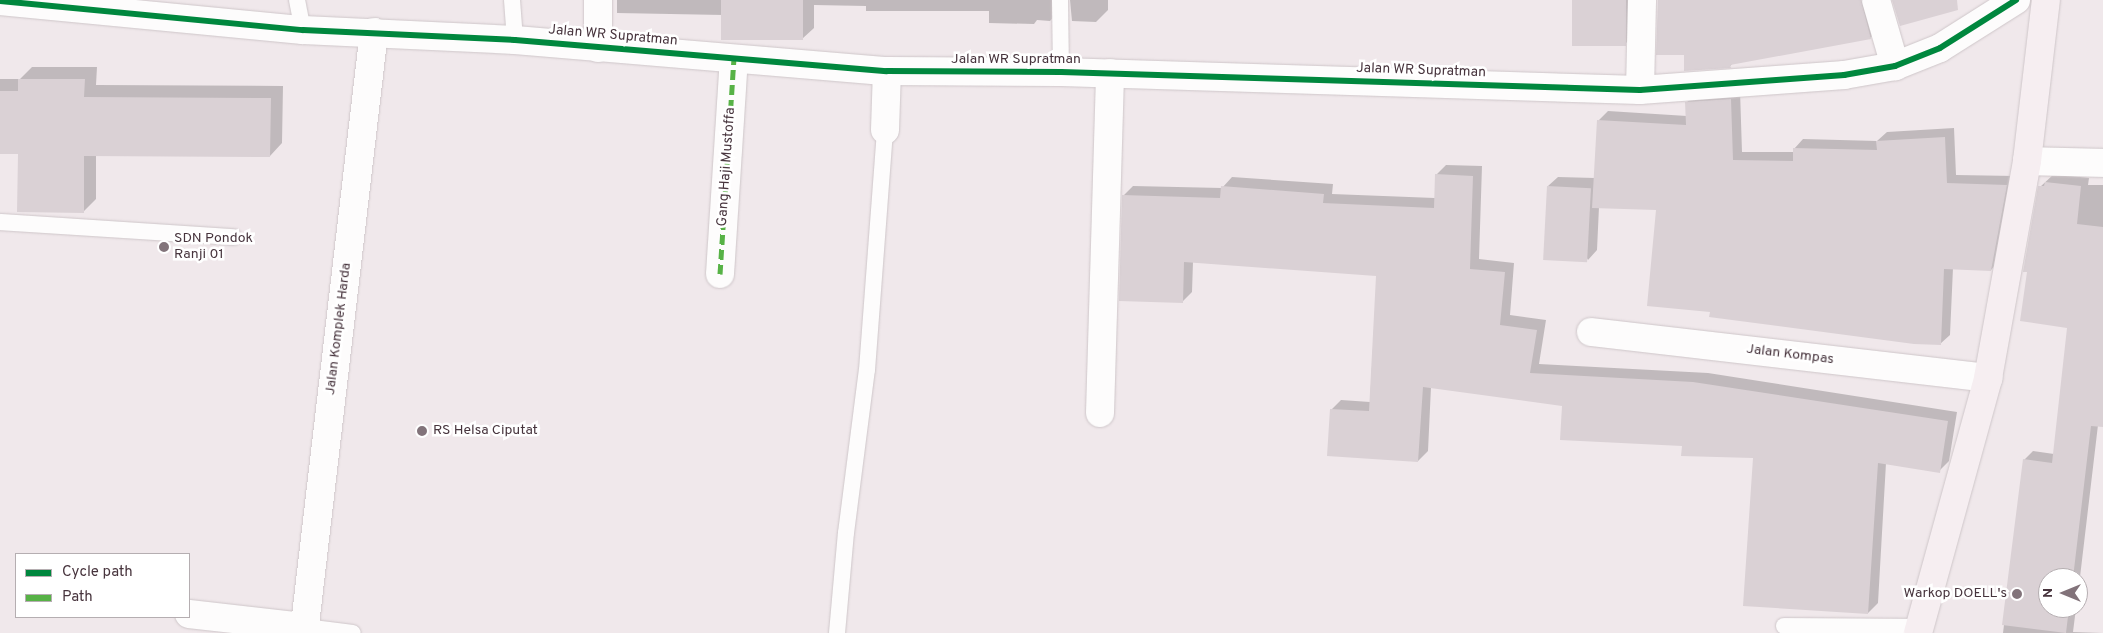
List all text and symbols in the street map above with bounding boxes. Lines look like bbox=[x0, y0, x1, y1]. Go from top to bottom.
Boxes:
street label: Jalan WR Supratman bbox=[547, 22, 679, 50]
street label: Jalan WR Supratman bbox=[951, 52, 1081, 68]
street label: Jalan WR Supratman bbox=[1356, 60, 1486, 82]
street label: Gang Haji Mustoffa bbox=[714, 107, 740, 227]
place label: SDN Pondok Ranji 01 bbox=[174, 231, 253, 264]
marker: SDN Pondok Ranji 01 bbox=[158, 241, 170, 253]
street label: Jalan Komplek Harda bbox=[323, 262, 355, 396]
street label: Jalan Kompas bbox=[1745, 341, 1835, 369]
place label: RS Helsa Ciputat bbox=[433, 423, 538, 439]
marker: RS Helsa Ciputat bbox=[415, 424, 429, 438]
legend bbox=[15, 553, 190, 618]
text: Cycle path bbox=[62, 563, 133, 582]
north arrow bbox=[2038, 568, 2088, 618]
place label: Warkop DOELL's bbox=[1903, 586, 2007, 602]
text: Path bbox=[62, 588, 93, 607]
marker: Warkop DOELL's bbox=[2011, 588, 2023, 600]
text: N bbox=[2040, 588, 2057, 598]

